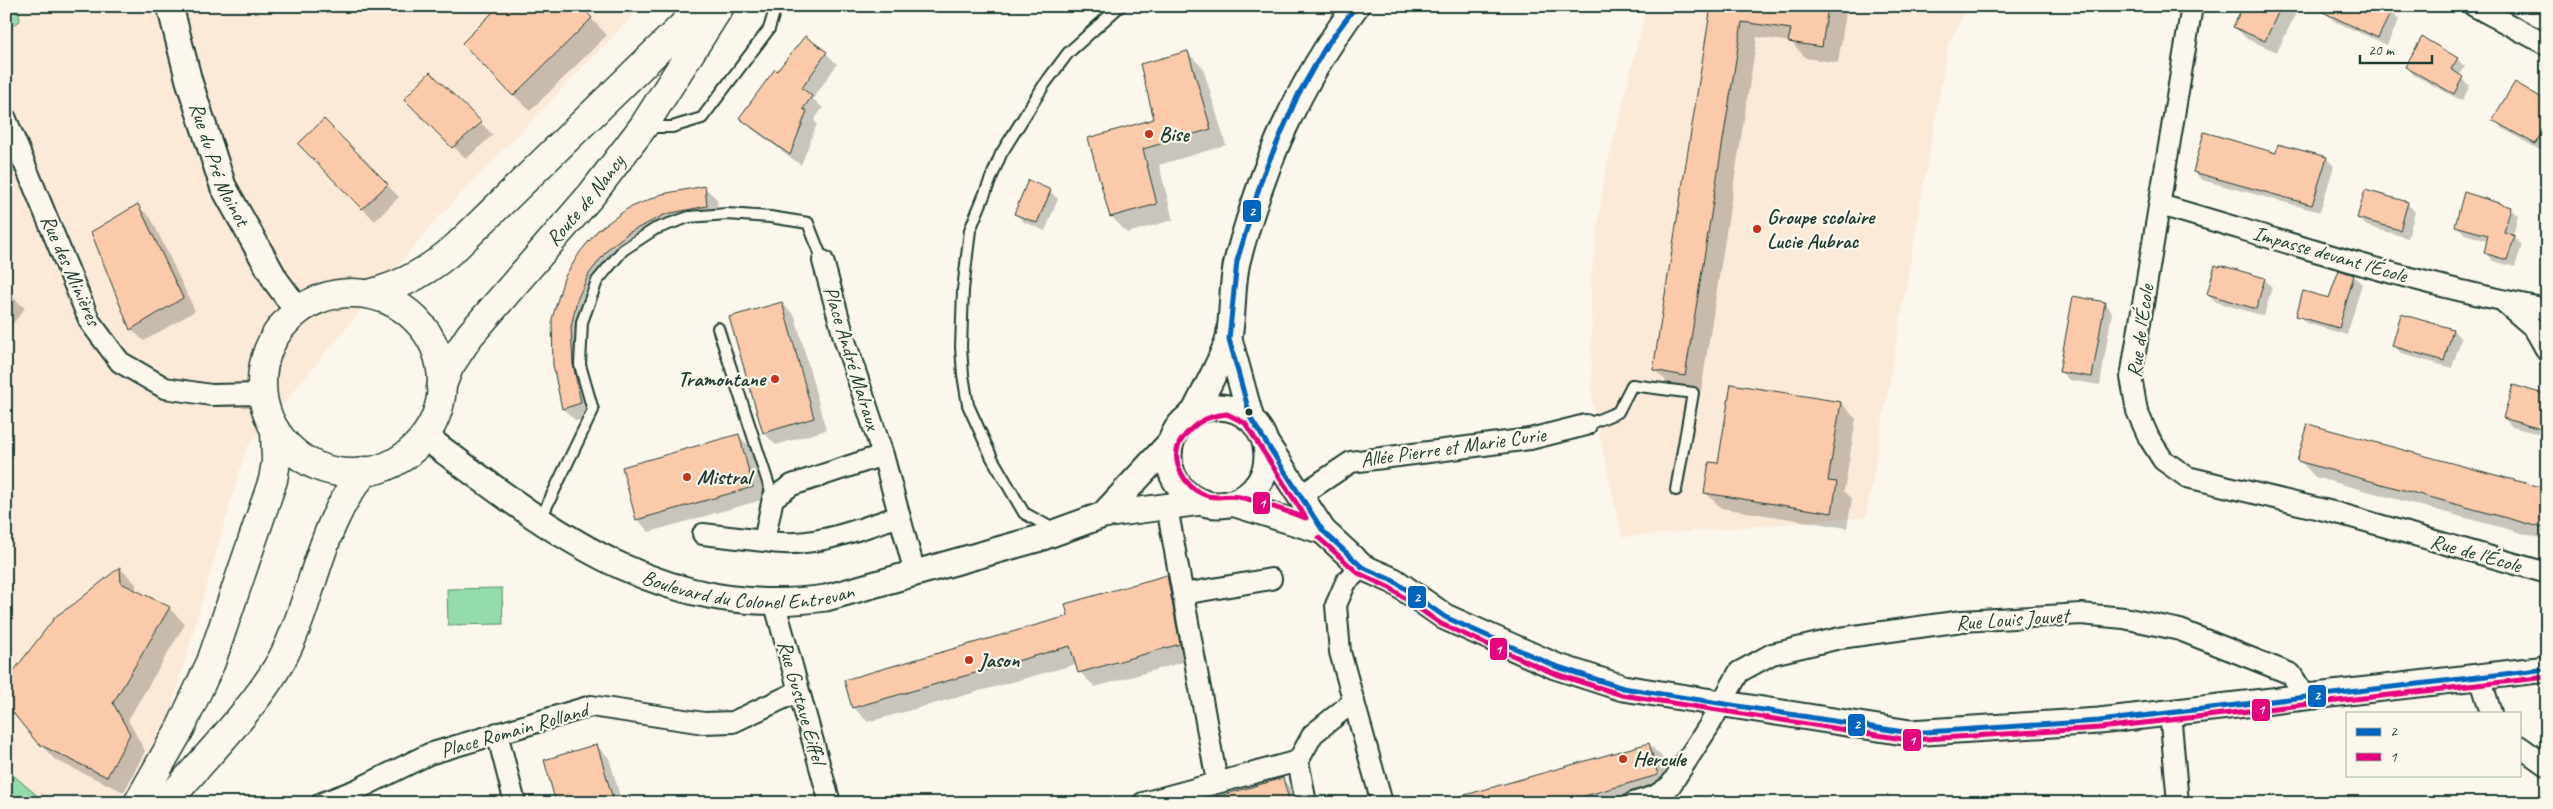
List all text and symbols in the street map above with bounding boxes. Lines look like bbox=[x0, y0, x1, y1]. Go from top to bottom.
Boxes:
scale bar bbox=[2360, 32, 2433, 64]
text: 20 m bbox=[2368, 41, 2395, 60]
street label: Rue du Pré Moinot bbox=[184, 99, 257, 232]
place label: Bise bbox=[1159, 121, 1191, 147]
marker: Bise bbox=[1143, 128, 1155, 140]
street label: Route de Nancy bbox=[540, 148, 631, 251]
line badge: 2 bbox=[1242, 199, 1262, 223]
text: 2 bbox=[1249, 203, 1257, 220]
place label: Groupe scolaire Lucie Aubrac bbox=[1767, 204, 1876, 254]
street label: Rue des Minières bbox=[35, 211, 108, 331]
street label: Impasse devant l'École bbox=[2250, 220, 2411, 289]
marker: Groupe scolaire Lucie Aubrac bbox=[1751, 223, 1763, 235]
street label: Rue de l'École bbox=[2121, 282, 2160, 379]
street label: Place André Malraux bbox=[818, 283, 887, 435]
place label: Tramontane bbox=[678, 366, 767, 392]
marker: Tramontane bbox=[769, 373, 781, 385]
unlabelled marker bbox=[1244, 407, 1254, 417]
street label: Allée Pierre et Marie Curie bbox=[1359, 421, 1548, 473]
place label: Mistral bbox=[697, 464, 755, 490]
marker: Mistral bbox=[681, 471, 693, 483]
line badge: 1 bbox=[1252, 491, 1271, 515]
text: 1 bbox=[1259, 495, 1267, 512]
street label: Rue de l'École bbox=[2428, 528, 2526, 579]
street label: Boulevard du Colonel Entrevan bbox=[638, 564, 857, 615]
line badge: 2 bbox=[1407, 585, 1427, 609]
text: 2 bbox=[1414, 589, 1422, 606]
street label: Rue Louis Jouvet bbox=[1955, 602, 2072, 636]
street label: Rue Gustave Eiffel bbox=[772, 637, 833, 770]
line badge: 1 bbox=[1489, 637, 1508, 661]
text: 1 bbox=[1495, 641, 1503, 658]
place label: Jason bbox=[977, 647, 1020, 673]
marker: Jason bbox=[963, 654, 975, 666]
line badge: 2 bbox=[2307, 684, 2327, 708]
text: 2 bbox=[2314, 687, 2322, 704]
street label: Place Romain Rolland bbox=[438, 696, 594, 763]
line badge: 1 bbox=[2251, 698, 2271, 722]
text: 1 bbox=[2258, 701, 2266, 718]
legend bbox=[2346, 712, 2520, 776]
line badge: 2 bbox=[1847, 713, 1866, 737]
text: 2 bbox=[1854, 716, 1862, 733]
text: 2 bbox=[2390, 722, 2398, 741]
line badge: 1 bbox=[1902, 728, 1922, 752]
text: 1 bbox=[1909, 732, 1917, 749]
place label: Hercule bbox=[1633, 746, 1688, 772]
text: 1 bbox=[2390, 748, 2398, 767]
marker: Hercule bbox=[1617, 753, 1629, 765]

